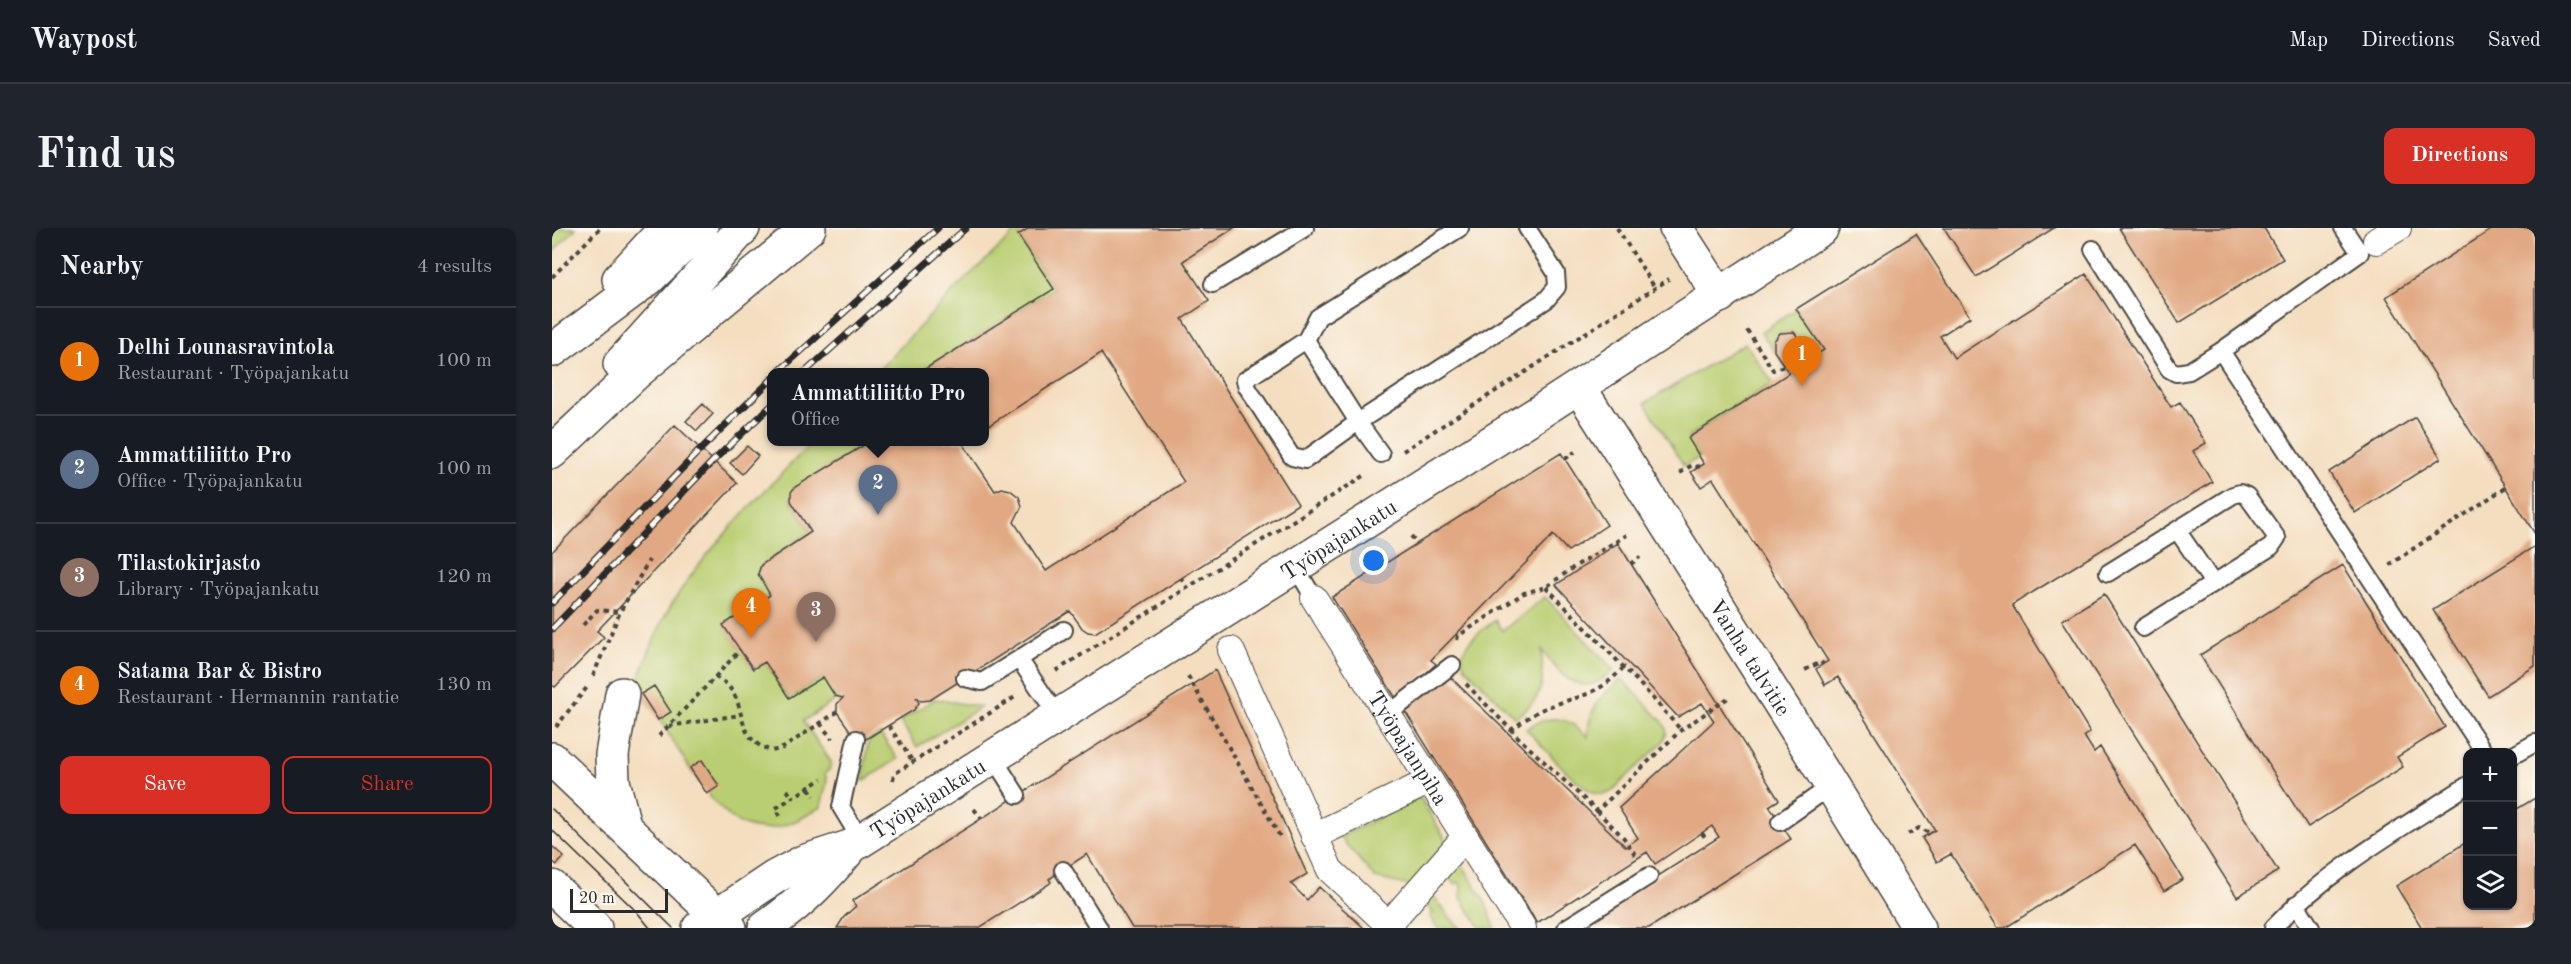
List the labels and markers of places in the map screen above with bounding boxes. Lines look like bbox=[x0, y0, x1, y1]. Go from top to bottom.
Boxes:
pin: 1 bbox=[1782, 336, 1822, 386]
pin: 2 bbox=[858, 466, 898, 515]
pin: 4 bbox=[732, 588, 770, 638]
pin: 3 bbox=[796, 592, 836, 642]

